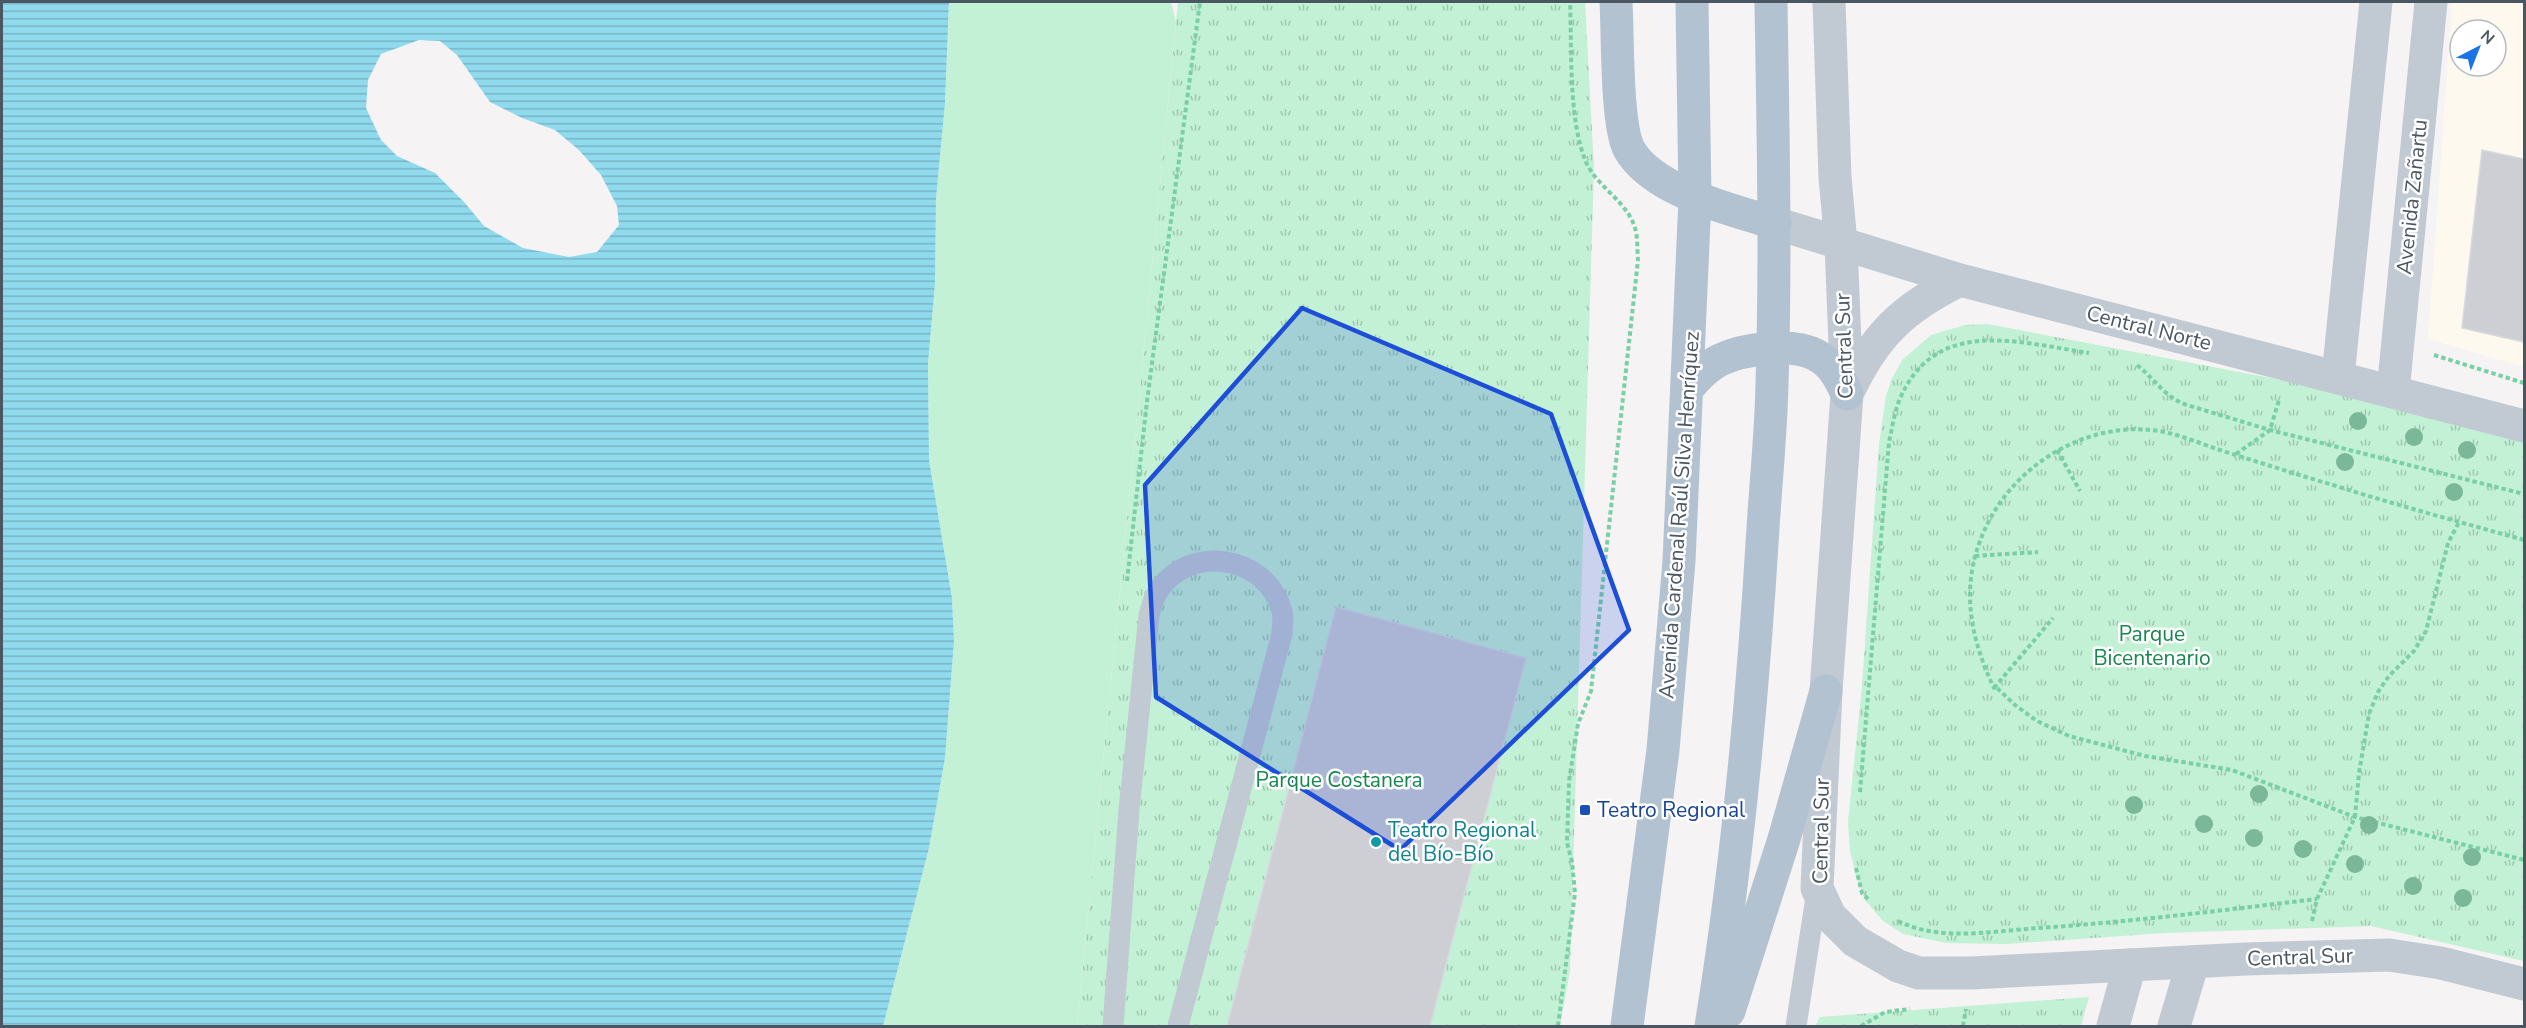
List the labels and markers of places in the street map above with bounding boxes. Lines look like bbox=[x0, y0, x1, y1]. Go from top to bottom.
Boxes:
place label: Teatro Regional bbox=[1597, 796, 1746, 824]
marker: Teatro Regional bbox=[1578, 803, 1592, 817]
place label: Teatro Regional del Bío-Bío bbox=[1388, 816, 1537, 868]
marker: Teatro Regional del Bío-Bío bbox=[1369, 835, 1383, 849]

